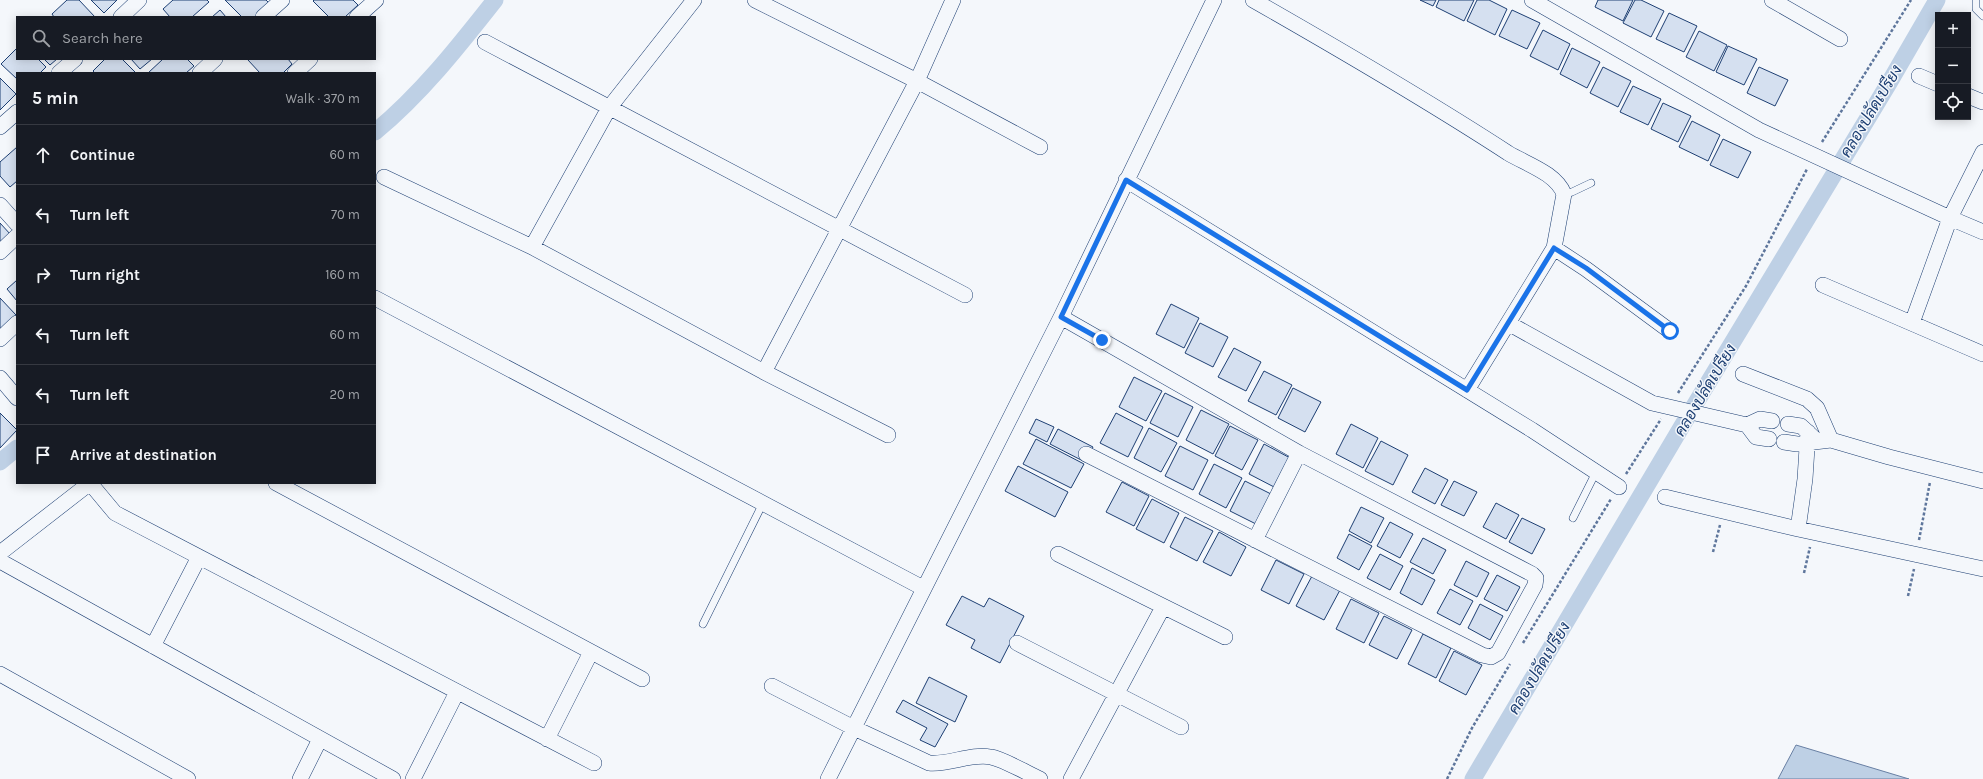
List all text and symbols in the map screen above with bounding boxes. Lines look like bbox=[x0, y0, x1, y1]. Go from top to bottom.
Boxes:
map controls bbox=[1935, 12, 1971, 120]
button: + bbox=[1935, 12, 1971, 48]
search box bbox=[16, 16, 376, 60]
icon: search bbox=[30, 27, 52, 49]
text: Search here bbox=[62, 29, 143, 47]
button: − bbox=[1935, 48, 1971, 84]
water label: คลองปลัดเปรียง bbox=[1834, 60, 1906, 161]
button: locate bbox=[1935, 84, 1971, 120]
text: 5 min bbox=[32, 88, 79, 108]
text: Walk · 370 m bbox=[285, 91, 360, 106]
icon: ahead bbox=[32, 144, 54, 166]
text: Continue bbox=[70, 146, 135, 164]
text: 60 m bbox=[330, 147, 360, 162]
icon: left bbox=[32, 204, 54, 226]
text: Turn left bbox=[70, 206, 129, 224]
text: 70 m bbox=[331, 207, 360, 222]
icon: right bbox=[32, 264, 54, 286]
text: Turn right bbox=[70, 266, 140, 284]
text: 160 m bbox=[325, 267, 360, 282]
route start bbox=[1661, 322, 1679, 340]
icon: left bbox=[32, 324, 54, 346]
text: Turn left bbox=[70, 326, 129, 344]
text: 60 m bbox=[330, 327, 360, 342]
route end bbox=[1093, 331, 1111, 349]
water label: คลองปลัดเปรียง bbox=[1668, 339, 1740, 440]
icon: left bbox=[32, 384, 54, 406]
text: Turn left bbox=[70, 386, 129, 404]
text: 20 m bbox=[330, 387, 360, 402]
icon: arrive bbox=[32, 444, 54, 466]
text: Arrive at destination bbox=[70, 446, 217, 464]
water label: คลองปลัดเปรียง bbox=[1502, 617, 1574, 718]

